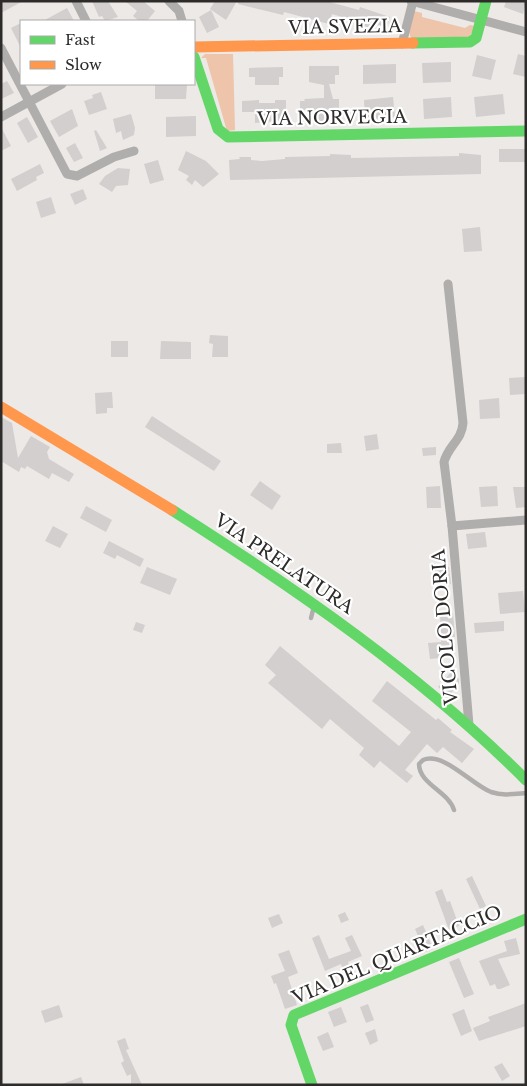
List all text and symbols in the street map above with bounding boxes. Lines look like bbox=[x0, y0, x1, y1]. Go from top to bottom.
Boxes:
street label: VIA SVEZIA bbox=[287, 15, 403, 39]
legend bbox=[20, 20, 195, 85]
text: Fast bbox=[65, 30, 96, 49]
text: Slow bbox=[65, 55, 102, 74]
street label: VIA NORVEGIA bbox=[256, 106, 408, 130]
street label: VIA PRELATURA bbox=[209, 509, 359, 619]
street label: VICOLO DORIA bbox=[427, 547, 463, 707]
street label: VIA DEL QUARTACCIO bbox=[288, 901, 505, 1010]

